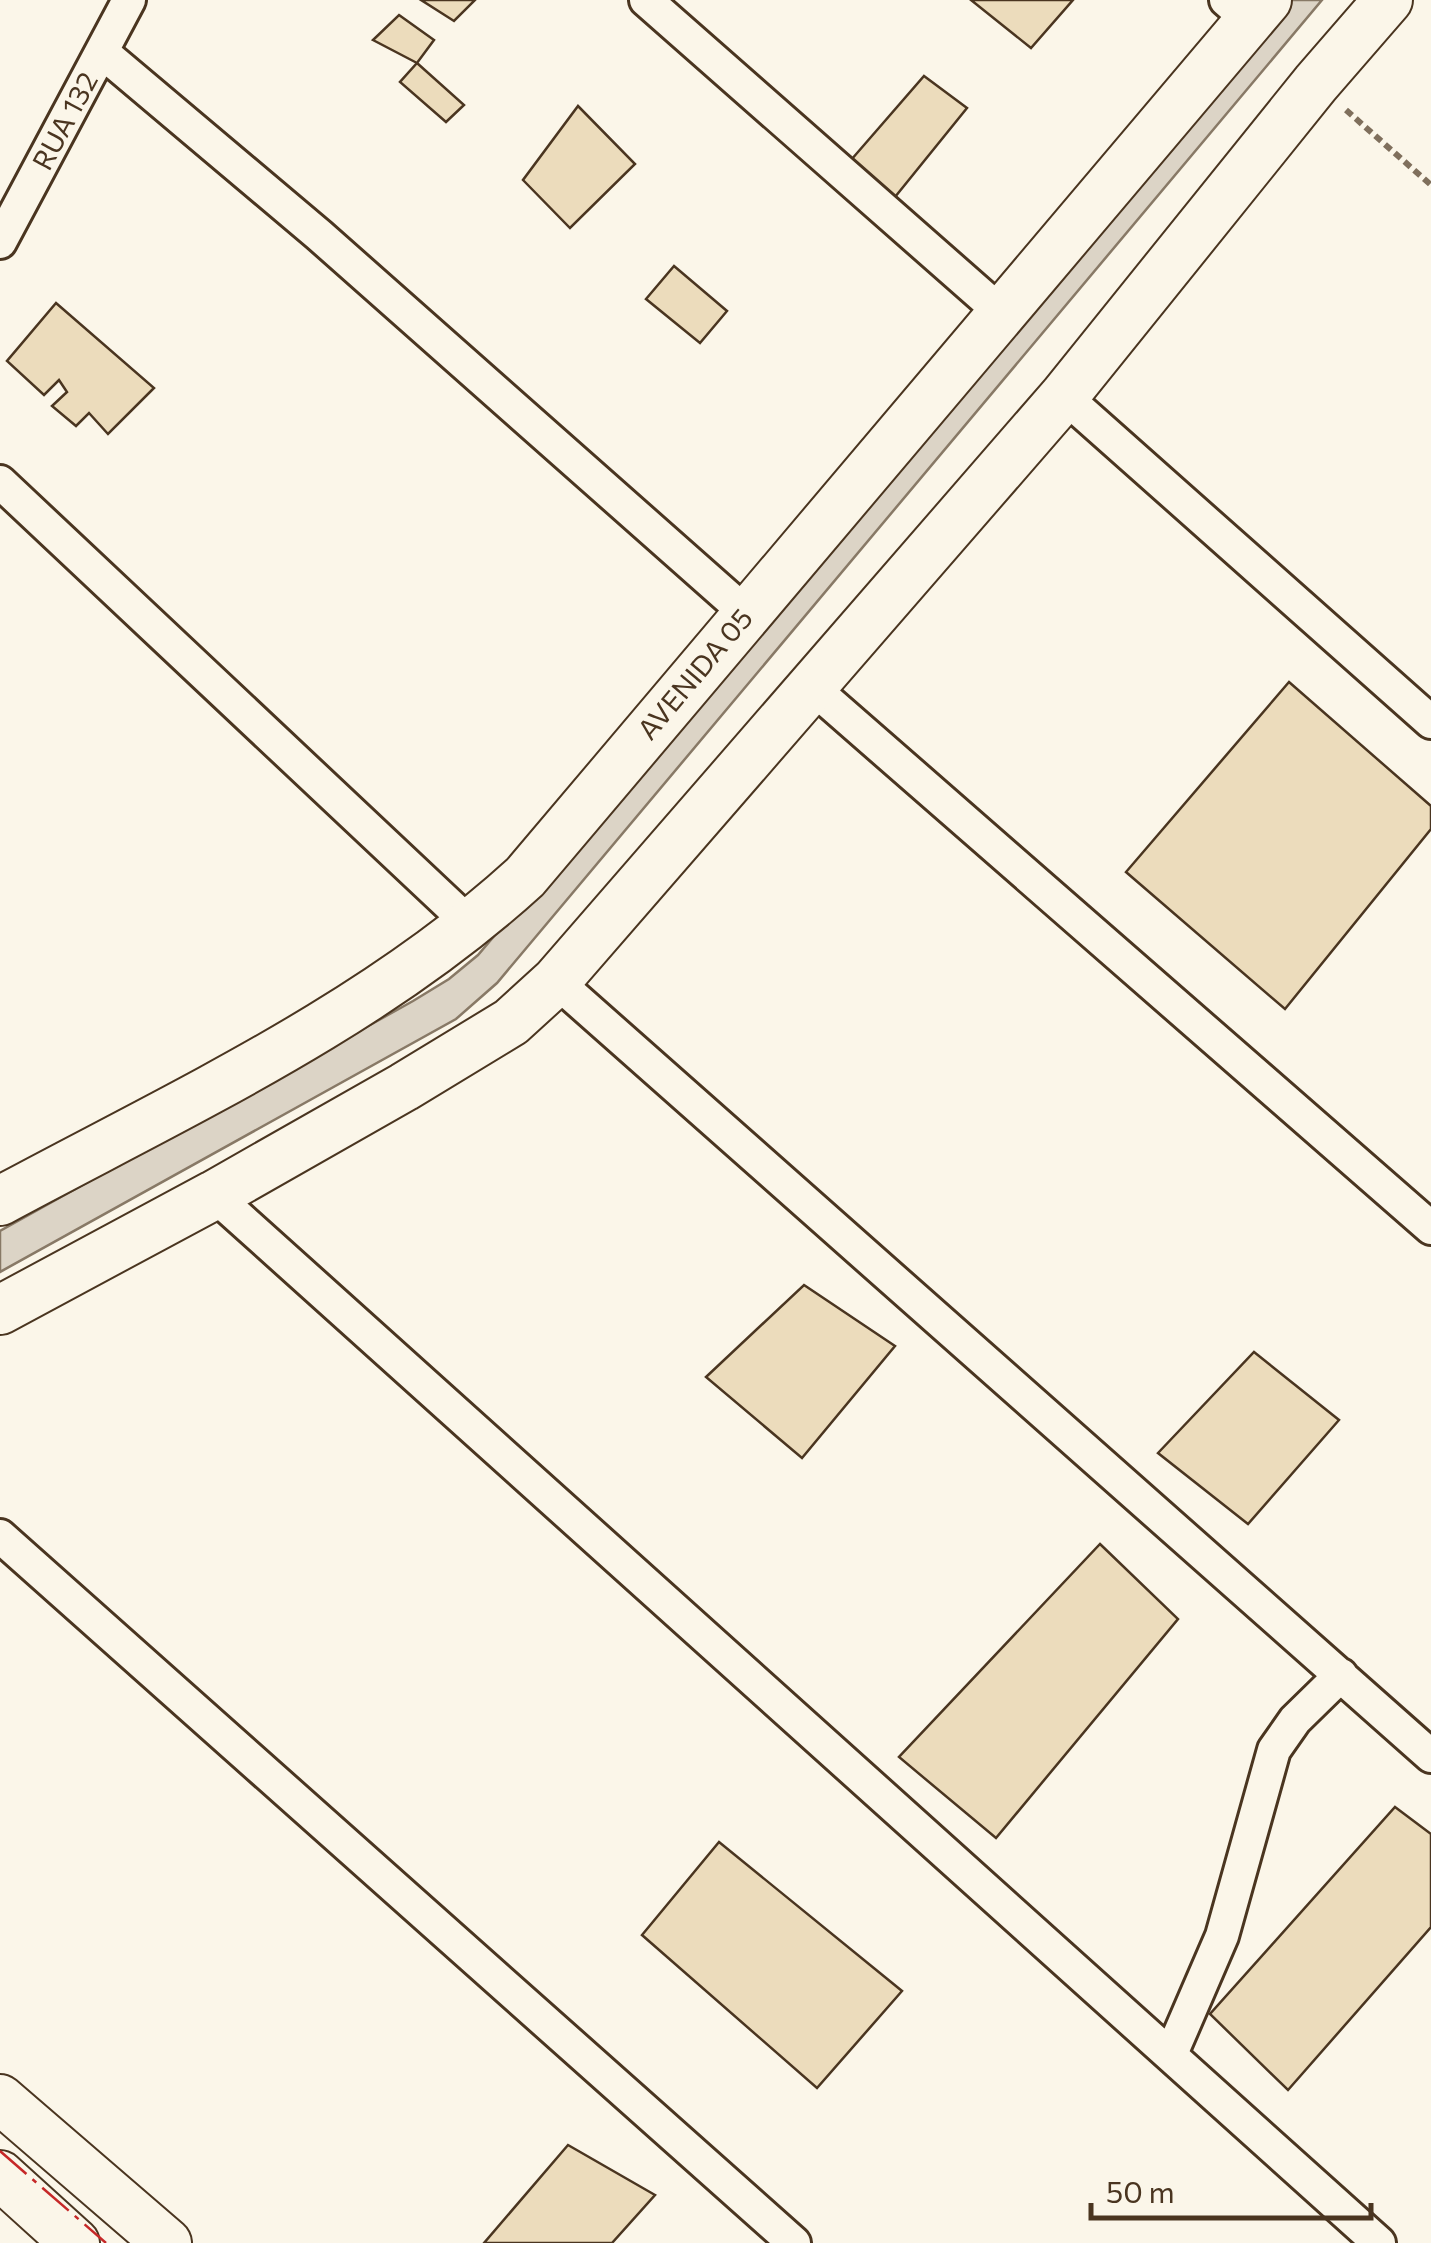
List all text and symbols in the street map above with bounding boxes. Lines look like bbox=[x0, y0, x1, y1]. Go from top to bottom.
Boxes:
street label: RUA 132 bbox=[24, 66, 104, 175]
street label: AVENIDA 05 bbox=[630, 601, 759, 746]
scale bar bbox=[1091, 2158, 1371, 2220]
text: 50 m bbox=[1106, 2172, 1175, 2209]

